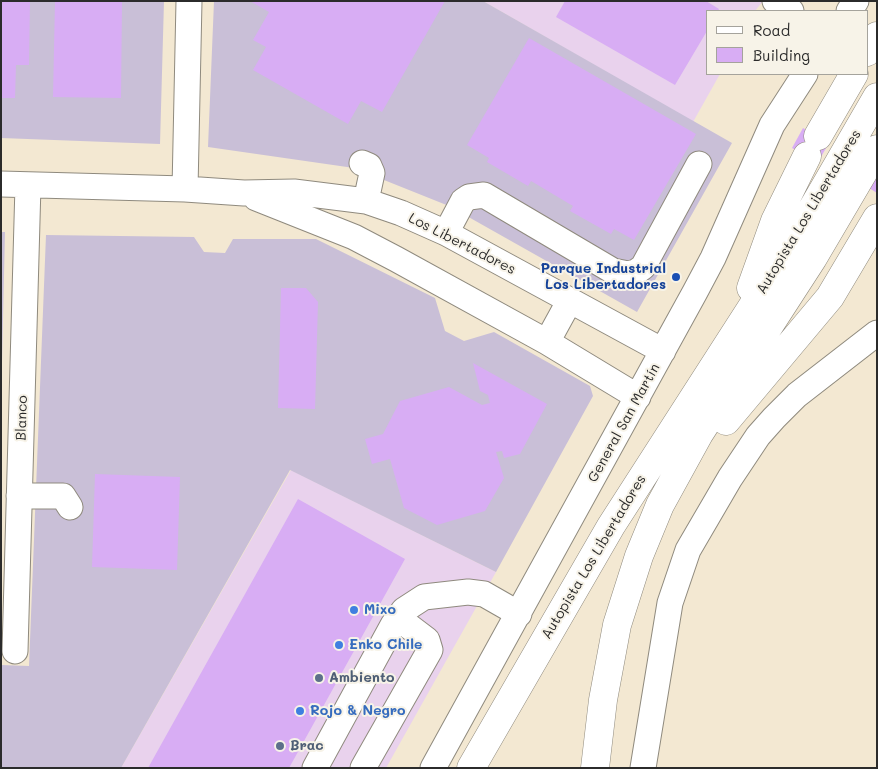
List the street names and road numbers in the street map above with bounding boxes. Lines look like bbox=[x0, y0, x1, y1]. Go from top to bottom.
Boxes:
street label: Autopista Los Libertadores bbox=[753, 127, 865, 297]
street label: Los Libertadores bbox=[406, 210, 518, 278]
street label: General San Martín bbox=[584, 361, 664, 485]
street label: Blanco bbox=[13, 395, 31, 441]
street label: Autopista Los Libertadores bbox=[538, 472, 650, 642]

